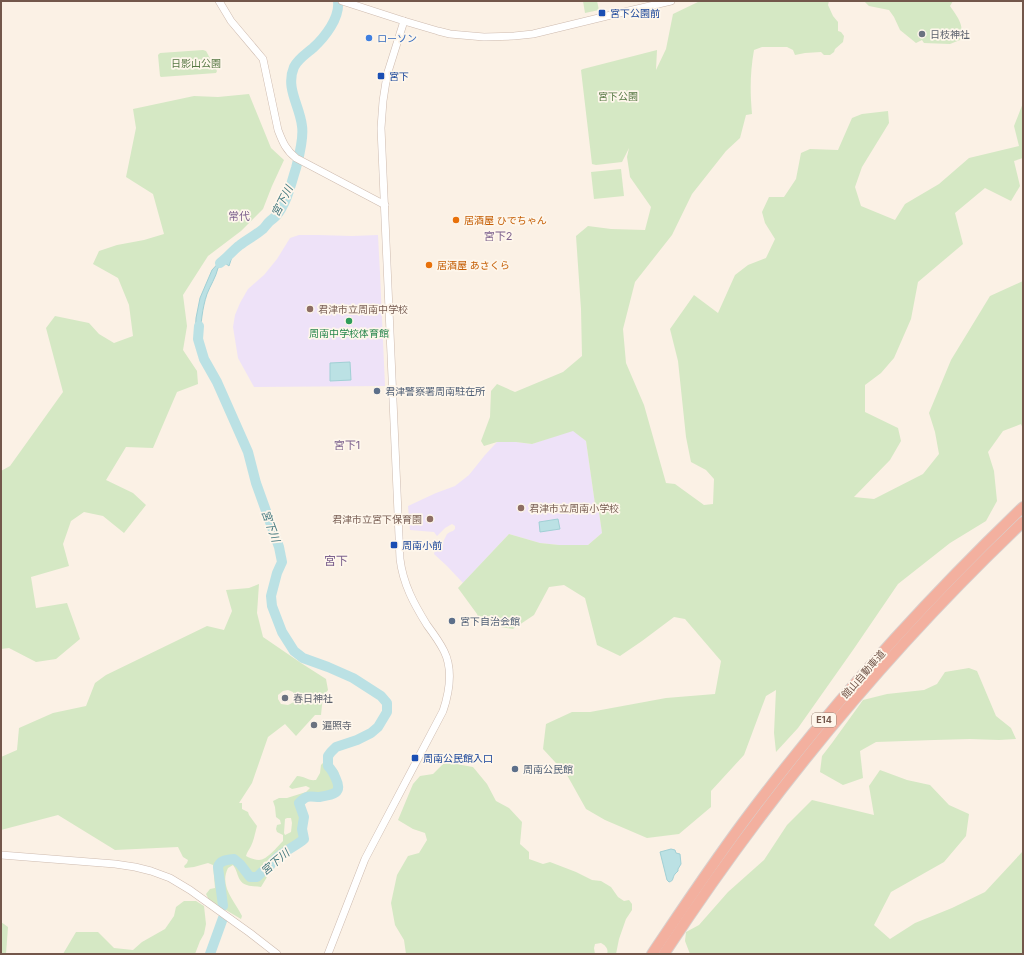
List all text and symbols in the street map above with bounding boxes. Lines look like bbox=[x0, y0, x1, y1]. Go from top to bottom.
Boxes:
place label: 宮下公園前 bbox=[610, 7, 660, 19]
marker: 宮下公園前 bbox=[597, 8, 607, 18]
place label: 日枝神社 bbox=[930, 28, 970, 40]
marker: 日枝神社 bbox=[917, 29, 927, 39]
place label: ローソン bbox=[377, 32, 417, 44]
marker: ローソン bbox=[364, 33, 374, 43]
park label: 日影山公園 bbox=[171, 57, 221, 69]
place label: 宮下 bbox=[389, 70, 409, 82]
marker: 宮下 bbox=[376, 71, 386, 81]
park label: 宮下公園 bbox=[598, 90, 638, 102]
water label: 宮下川 bbox=[268, 182, 296, 219]
district label: 常代 bbox=[228, 209, 250, 223]
place label: 居酒屋 ひでちゃん bbox=[464, 214, 547, 226]
marker: 居酒屋 ひでちゃん bbox=[451, 215, 461, 225]
district label: 宮下2 bbox=[484, 229, 512, 243]
place label: 居酒屋 あさくら bbox=[437, 259, 510, 271]
marker: 居酒屋 あさくら bbox=[424, 260, 434, 270]
place label: 君津市立周南中学校 bbox=[318, 303, 408, 315]
marker: 君津市立周南中学校 bbox=[305, 304, 315, 314]
marker: 周南中学校体育館 bbox=[344, 316, 354, 326]
place label: 周南中学校体育館 bbox=[309, 327, 389, 339]
place label: 君津警察署周南駐在所 bbox=[385, 385, 485, 397]
marker: 君津警察署周南駐在所 bbox=[372, 386, 382, 396]
district label: 宮下1 bbox=[334, 438, 360, 452]
place label: 君津市立周南小学校 bbox=[529, 502, 619, 514]
marker: 君津市立周南小学校 bbox=[516, 503, 526, 513]
water label: 宮下川 bbox=[259, 508, 284, 545]
place label: 君津市立宮下保育園 bbox=[332, 513, 422, 525]
marker: 君津市立宮下保育園 bbox=[425, 514, 435, 524]
place label: 周南小前 bbox=[402, 539, 442, 551]
marker: 周南小前 bbox=[389, 540, 399, 550]
district label: 宮下 bbox=[324, 553, 348, 568]
place label: 宮下自治会館 bbox=[460, 615, 520, 627]
marker: 宮下自治会館 bbox=[447, 616, 457, 626]
street label: 館山自動車道 bbox=[839, 647, 887, 701]
place label: 春日神社 bbox=[293, 692, 333, 704]
marker: 春日神社 bbox=[280, 693, 290, 703]
road number: E14 bbox=[812, 713, 836, 727]
place label: 遍照寺 bbox=[322, 719, 352, 731]
marker: 遍照寺 bbox=[309, 720, 319, 730]
place label: 周南公民館入口 bbox=[423, 752, 493, 764]
marker: 周南公民館入口 bbox=[410, 753, 420, 763]
place label: 周南公民館 bbox=[523, 763, 573, 775]
marker: 周南公民館 bbox=[510, 764, 520, 774]
water label: 宮下川 bbox=[258, 845, 293, 878]

